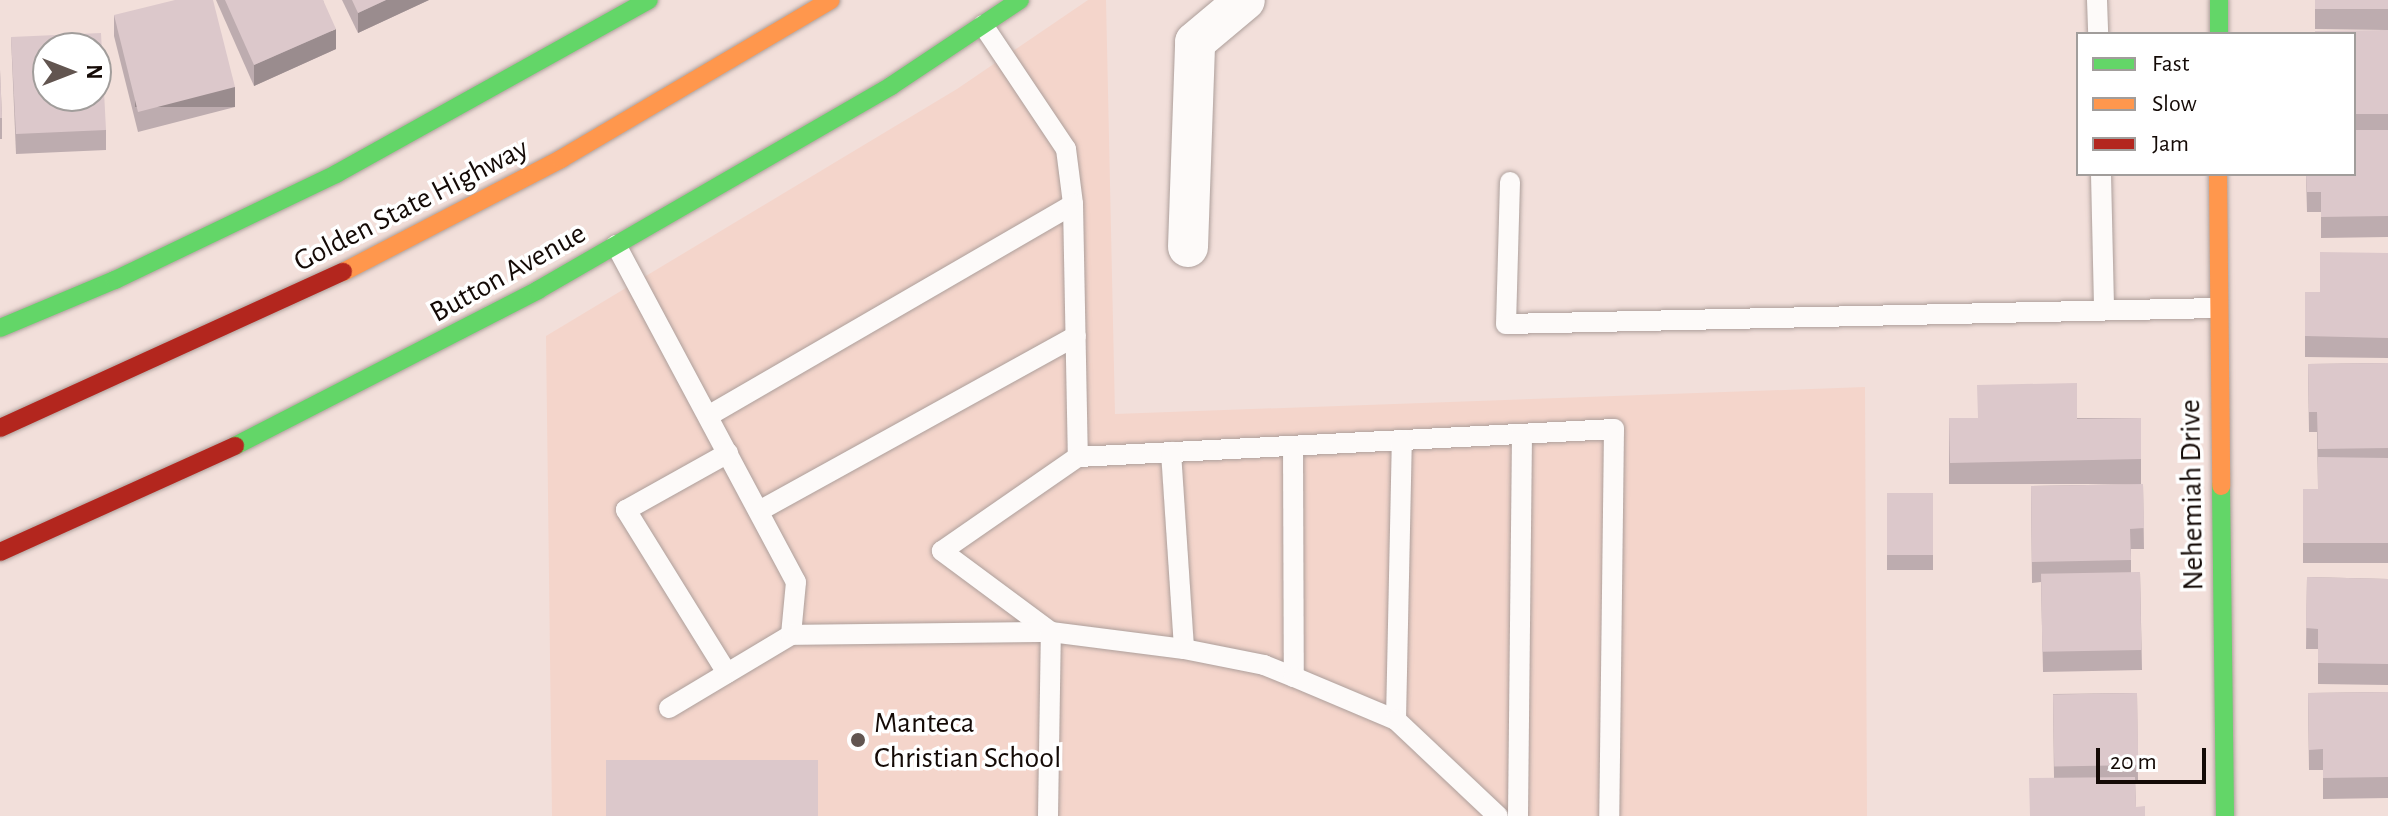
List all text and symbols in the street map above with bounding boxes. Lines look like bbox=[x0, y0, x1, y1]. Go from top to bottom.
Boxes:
north arrow bbox=[32, 32, 112, 112]
legend bbox=[2076, 32, 2356, 176]
text: Fast bbox=[2152, 52, 2189, 76]
text: N bbox=[83, 64, 105, 80]
text: Slow bbox=[2152, 92, 2197, 116]
street label: Golden State Highway bbox=[288, 130, 534, 280]
text: Jam bbox=[2152, 132, 2189, 156]
street label: Button Avenue bbox=[424, 215, 592, 331]
street label: Nehemiah Drive bbox=[2172, 399, 2212, 591]
place label: Manteca Christian School bbox=[874, 705, 1061, 776]
marker: Manteca Christian School bbox=[849, 731, 867, 749]
scale bar bbox=[2100, 732, 2210, 782]
text: 20 m bbox=[2110, 750, 2157, 774]

